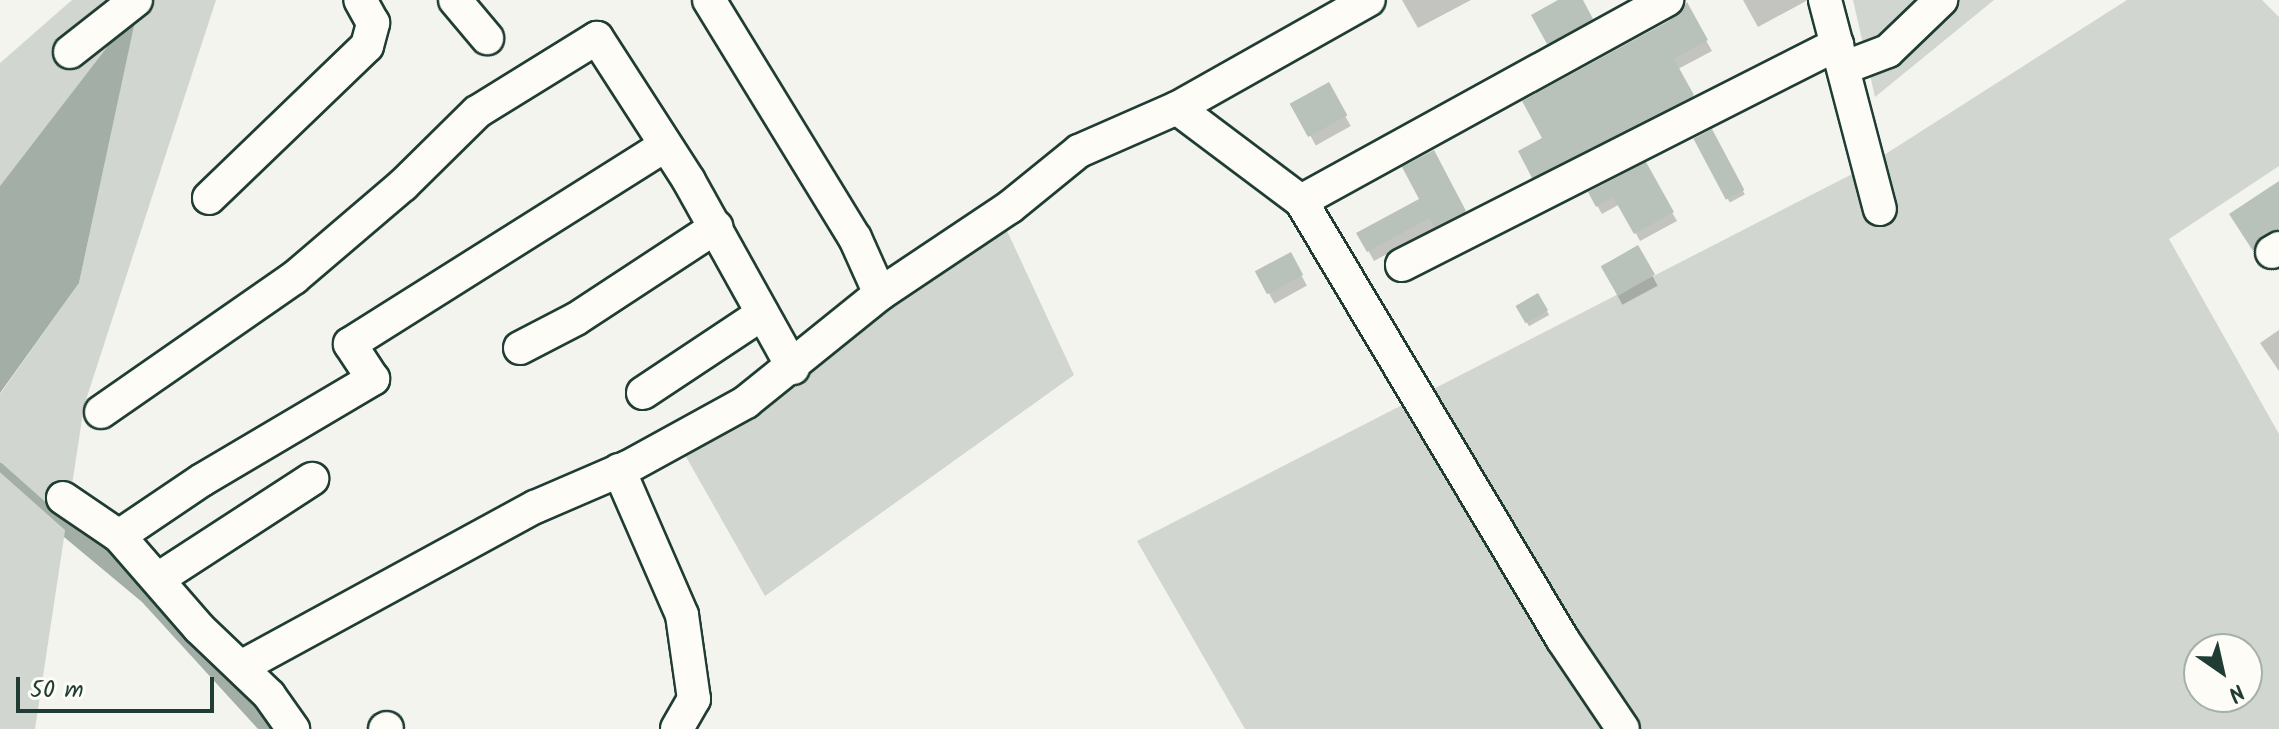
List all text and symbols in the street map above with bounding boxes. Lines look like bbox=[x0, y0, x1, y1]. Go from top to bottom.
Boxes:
north arrow bbox=[2183, 633, 2263, 713]
scale bar bbox=[20, 661, 218, 711]
text: 50 m bbox=[30, 671, 84, 710]
text: N bbox=[2220, 673, 2251, 710]

